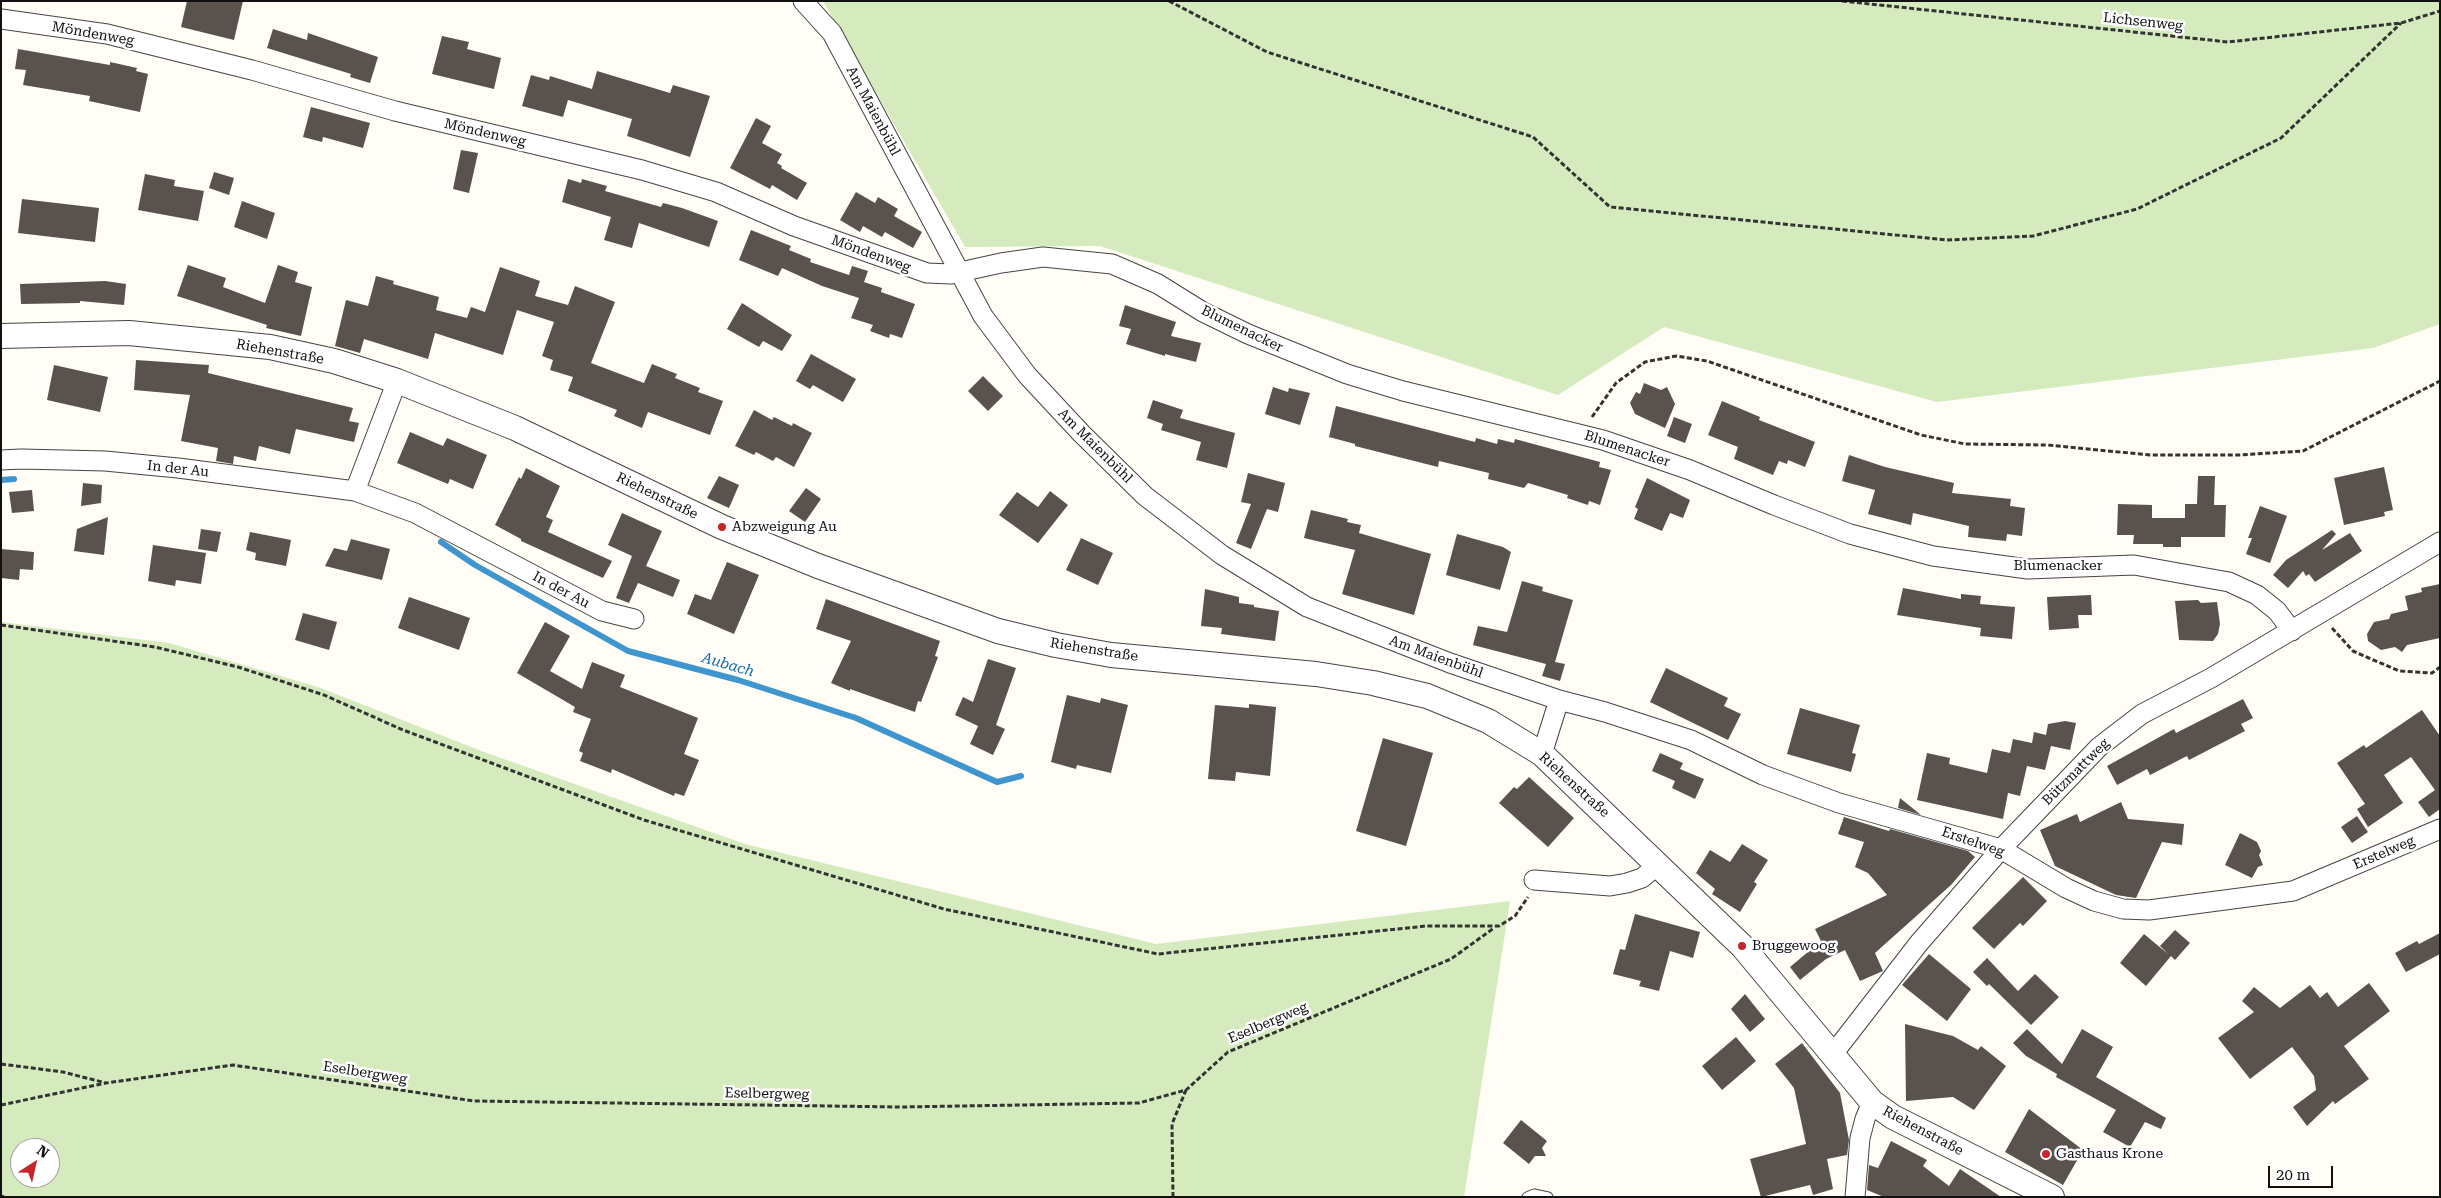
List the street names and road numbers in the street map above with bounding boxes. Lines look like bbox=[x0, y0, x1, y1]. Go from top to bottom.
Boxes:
street label: Lichsenweg bbox=[2102, 9, 2184, 35]
street label: Möndenweg bbox=[51, 19, 135, 49]
street label: Am Maienbühl bbox=[842, 63, 904, 159]
street label: Möndenweg bbox=[443, 115, 527, 151]
street label: Möndenweg bbox=[829, 232, 913, 276]
street label: Blumenacker bbox=[1198, 302, 1286, 356]
street label: Riehenstraße bbox=[235, 336, 325, 368]
street label: Am Maienbühl bbox=[1054, 405, 1136, 487]
street label: Blumenacker bbox=[1582, 427, 1672, 471]
street label: In der Au bbox=[146, 457, 210, 481]
street label: Riehenstraße bbox=[613, 469, 701, 523]
street label: Blumenacker bbox=[2013, 558, 2103, 574]
street label: In der Au bbox=[530, 568, 592, 612]
street label: Am Maienbühl bbox=[1387, 632, 1485, 682]
street label: Riehenstraße bbox=[1049, 635, 1139, 665]
street label: Bützmattweg bbox=[2039, 735, 2113, 809]
street label: Riehenstraße bbox=[1535, 749, 1613, 821]
street label: Erstelweg bbox=[1939, 823, 2007, 861]
street label: Erstelweg bbox=[2351, 833, 2417, 873]
street label: Eselbergweg bbox=[1226, 999, 1310, 1047]
street label: Eselbergweg bbox=[322, 1058, 408, 1088]
street label: Eselbergweg bbox=[724, 1085, 810, 1103]
street label: Riehenstraße bbox=[1880, 1103, 1966, 1159]

